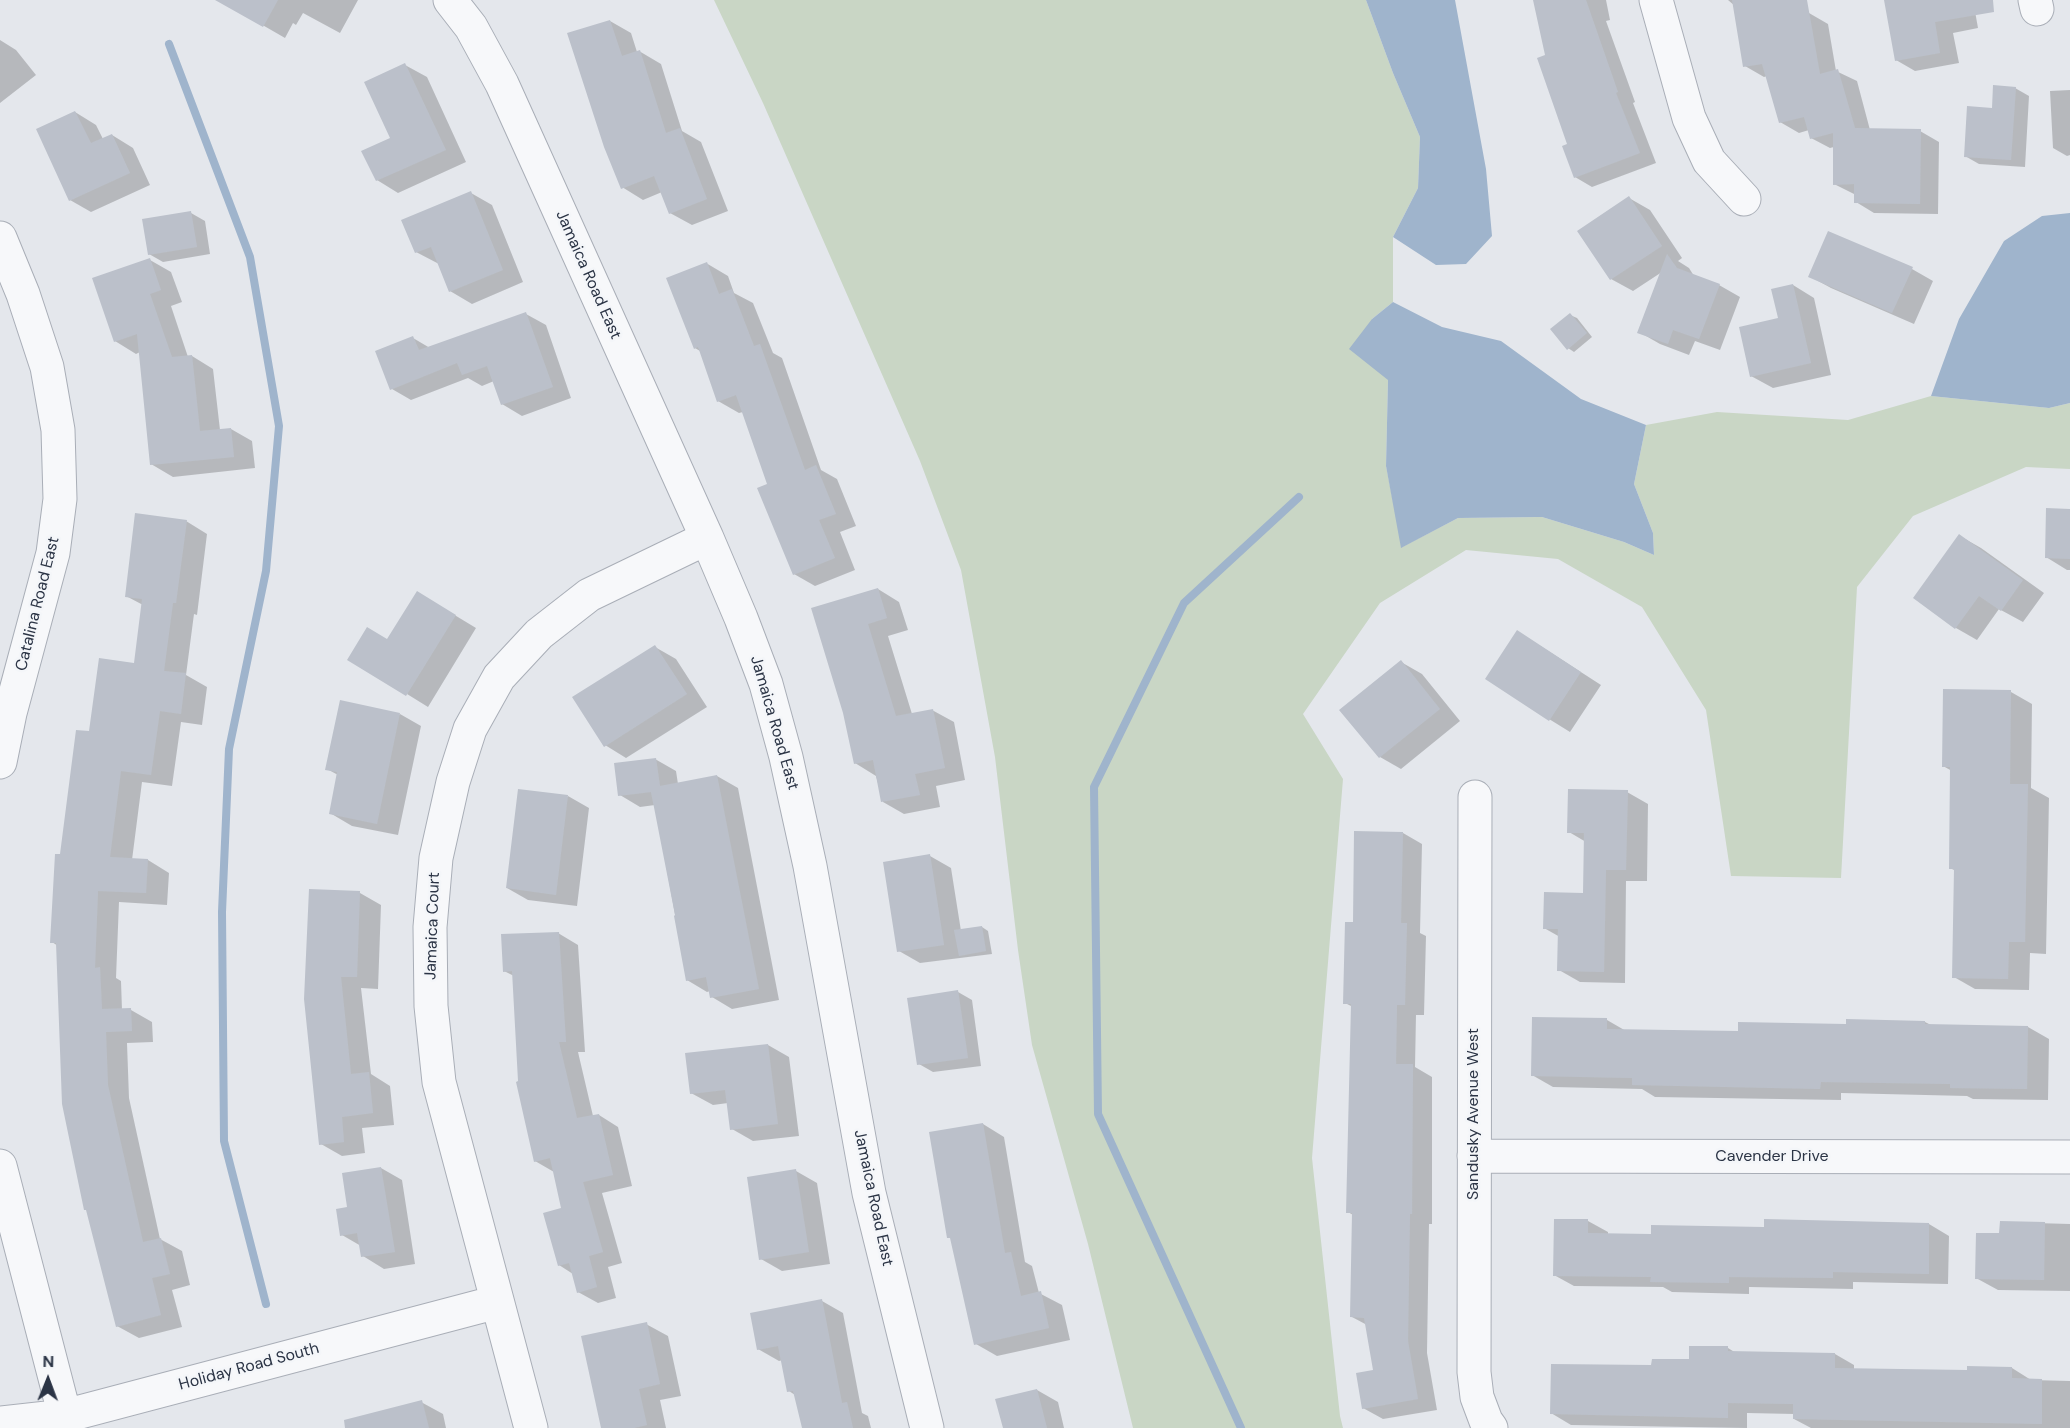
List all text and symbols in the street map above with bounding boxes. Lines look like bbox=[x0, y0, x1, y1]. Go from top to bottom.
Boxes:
street label: Jamaica Road East bbox=[551, 208, 625, 342]
street label: Catalina Road East bbox=[12, 535, 64, 673]
street label: Jamaica Road East bbox=[746, 654, 802, 792]
street label: Jamaica Court bbox=[422, 872, 444, 980]
street label: Sandusky Avenue West bbox=[1464, 1028, 1484, 1200]
street label: Jamaica Road East bbox=[849, 1128, 897, 1268]
street label: Cavender Drive bbox=[1715, 1147, 1829, 1167]
street label: Holiday Road South bbox=[177, 1339, 321, 1395]
north arrow bbox=[18, 1350, 78, 1410]
text: N bbox=[42, 1351, 54, 1372]

